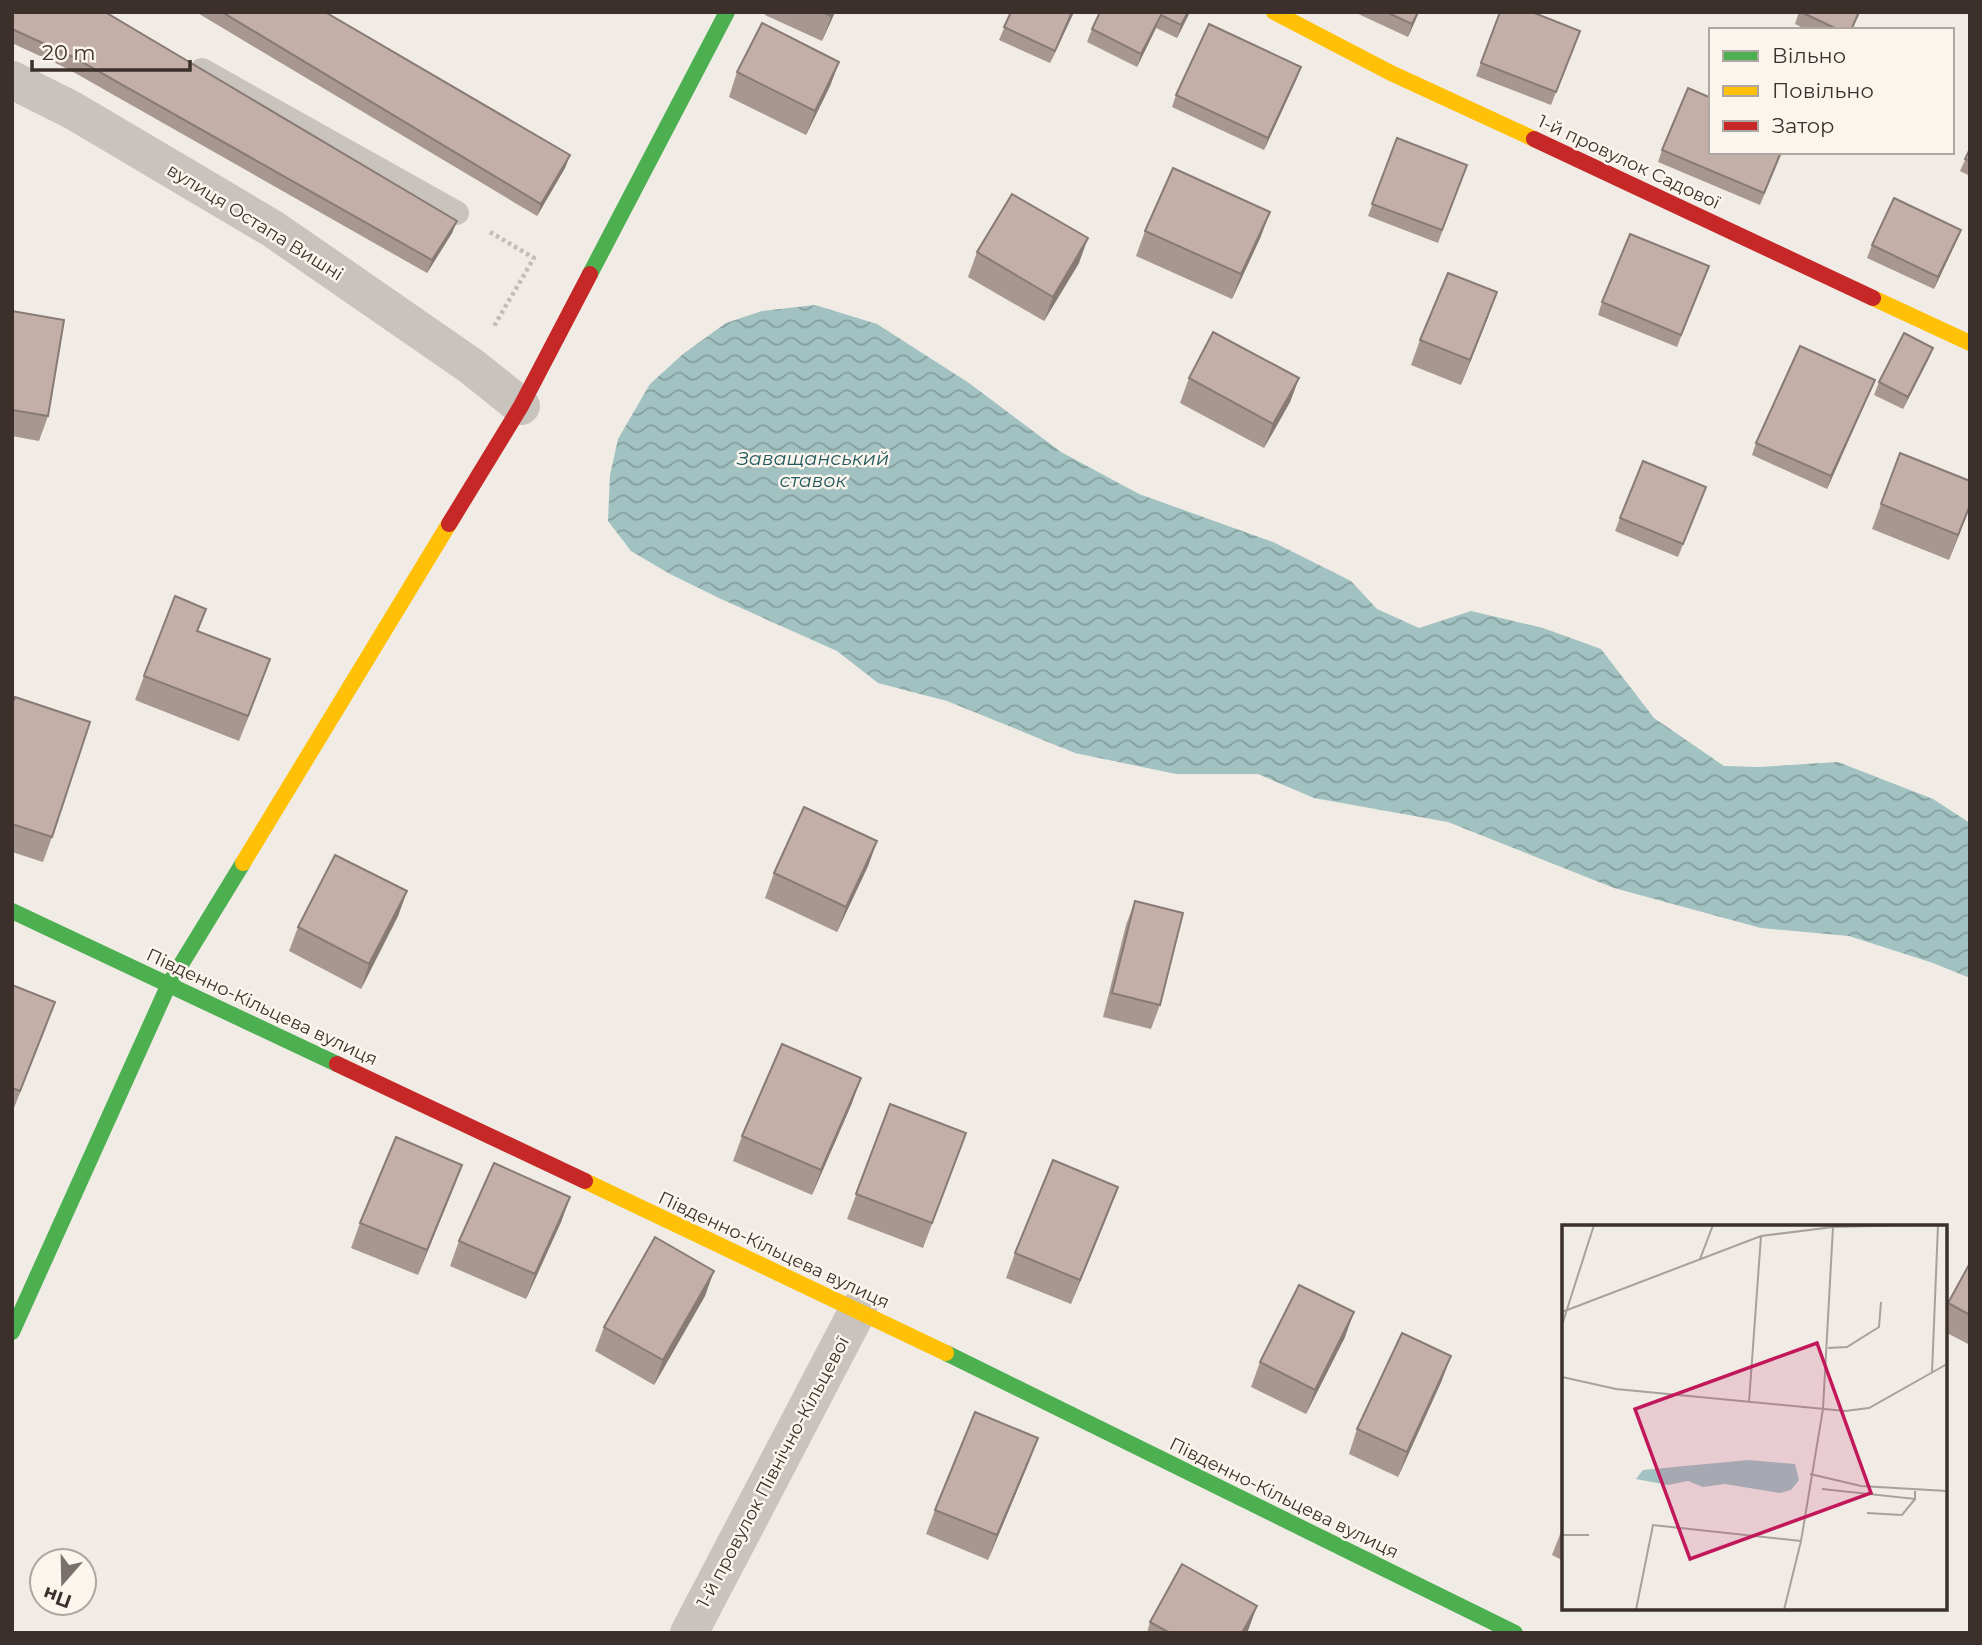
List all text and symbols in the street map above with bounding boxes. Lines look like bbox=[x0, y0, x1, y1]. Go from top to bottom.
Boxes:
scale bar bbox=[32, 28, 189, 72]
legend bbox=[1709, 28, 1954, 154]
text: 20 m bbox=[42, 40, 96, 65]
text: Вільно bbox=[1772, 43, 1846, 68]
text: Повільно bbox=[1772, 78, 1874, 103]
street label: 1-й провулок Садової bbox=[1534, 110, 1724, 214]
text: Затор bbox=[1772, 113, 1834, 138]
street label: вулиця Остапа Вишні bbox=[163, 159, 347, 285]
water label: Заващанський ставок bbox=[736, 447, 889, 492]
street label: Південно-Кільцева вулиця bbox=[143, 944, 381, 1070]
street label: Південно-Кільцева вулиця bbox=[655, 1187, 893, 1313]
inset map bbox=[1562, 1225, 1947, 1610]
street label: 1-й провулок Північно-Кільцевої bbox=[692, 1333, 854, 1611]
street label: Південно-Кільцева вулиця bbox=[1166, 1433, 1402, 1563]
north arrow bbox=[28, 1547, 98, 1617]
text: Пн bbox=[40, 1582, 75, 1613]

